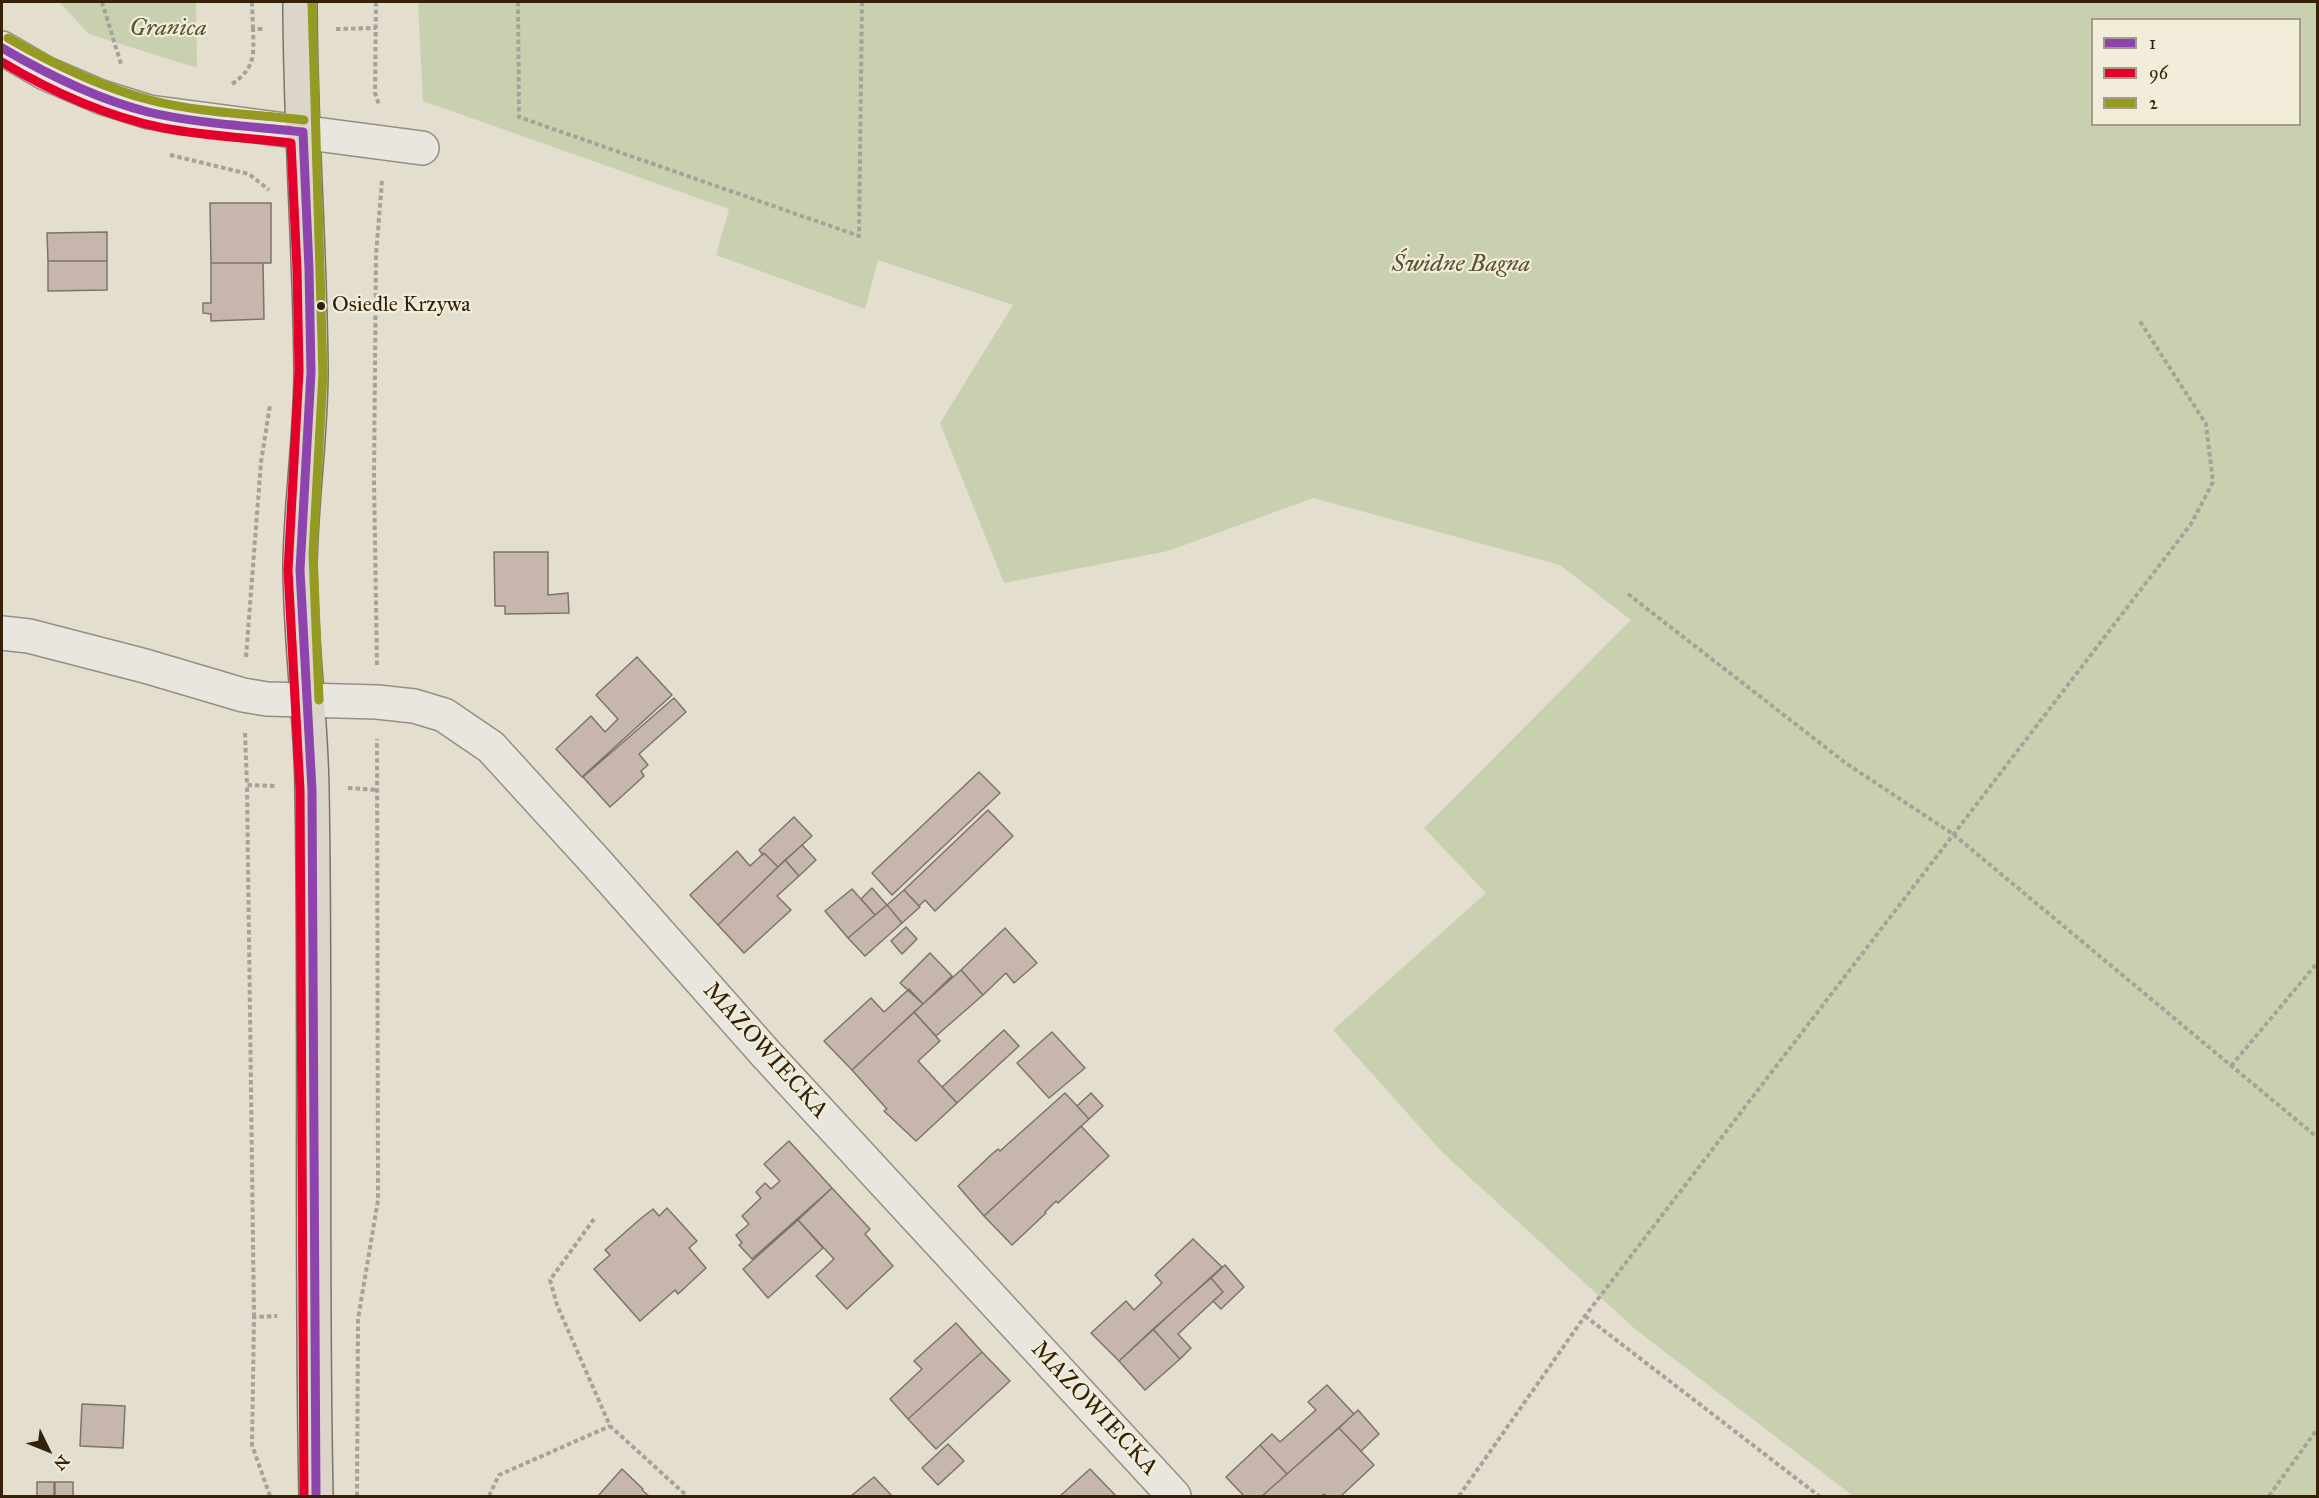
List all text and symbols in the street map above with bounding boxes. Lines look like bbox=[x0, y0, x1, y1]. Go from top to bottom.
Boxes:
park label: Granica bbox=[129, 15, 207, 43]
legend bbox=[2091, 18, 2301, 126]
text: 1 bbox=[2149, 32, 2156, 54]
text: 96 bbox=[2149, 62, 2168, 84]
text: 2 bbox=[2149, 92, 2158, 114]
park label: Świdne Bagna bbox=[1392, 251, 1530, 279]
place label: Osiedle Krzywa bbox=[332, 293, 471, 319]
marker: Osiedle Krzywa bbox=[315, 300, 327, 312]
street label: MAZOWIECKA bbox=[696, 977, 834, 1125]
street label: MAZOWIECKA bbox=[1024, 1336, 1164, 1482]
north arrow bbox=[18, 1420, 78, 1480]
text: N bbox=[50, 1451, 73, 1474]

